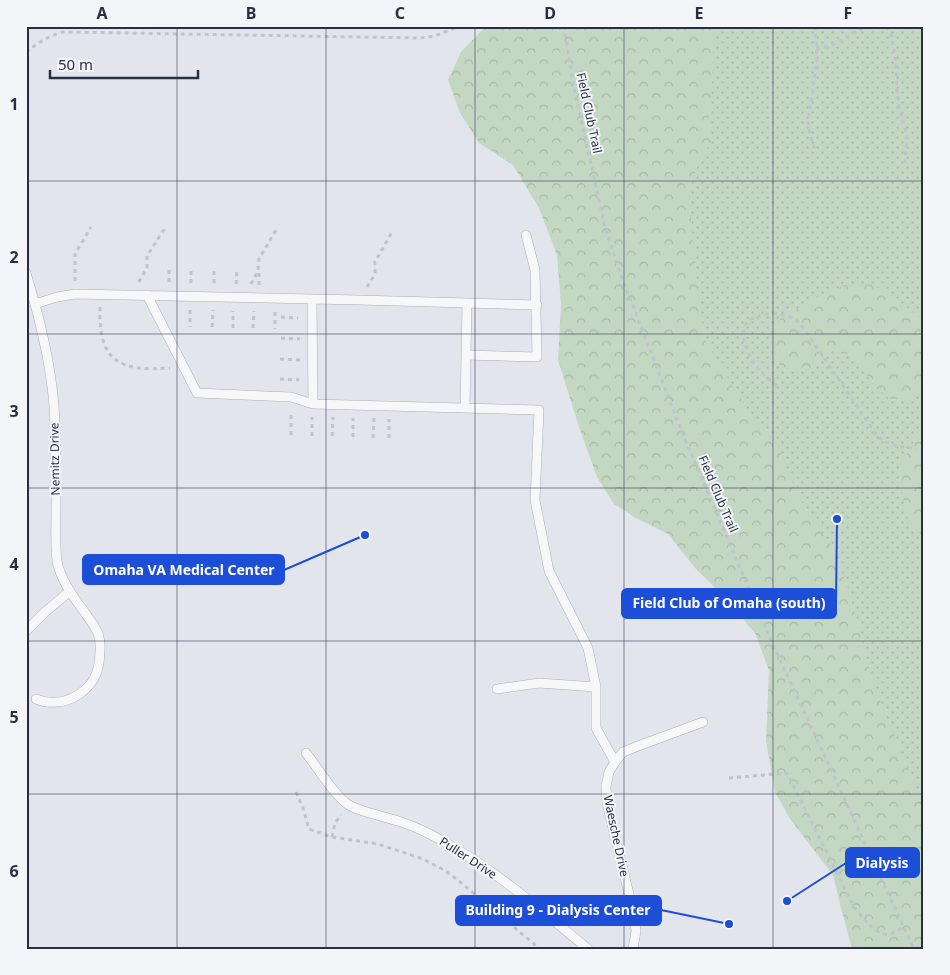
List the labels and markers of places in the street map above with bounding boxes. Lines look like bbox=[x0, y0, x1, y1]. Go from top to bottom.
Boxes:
callout: Omaha VA Medical Center bbox=[83, 555, 284, 584]
callout: Field Club of Omaha (south) bbox=[622, 589, 836, 618]
callout: Dialysis bbox=[846, 848, 919, 877]
callout: Building 9 - Dialysis Center bbox=[456, 896, 661, 925]

